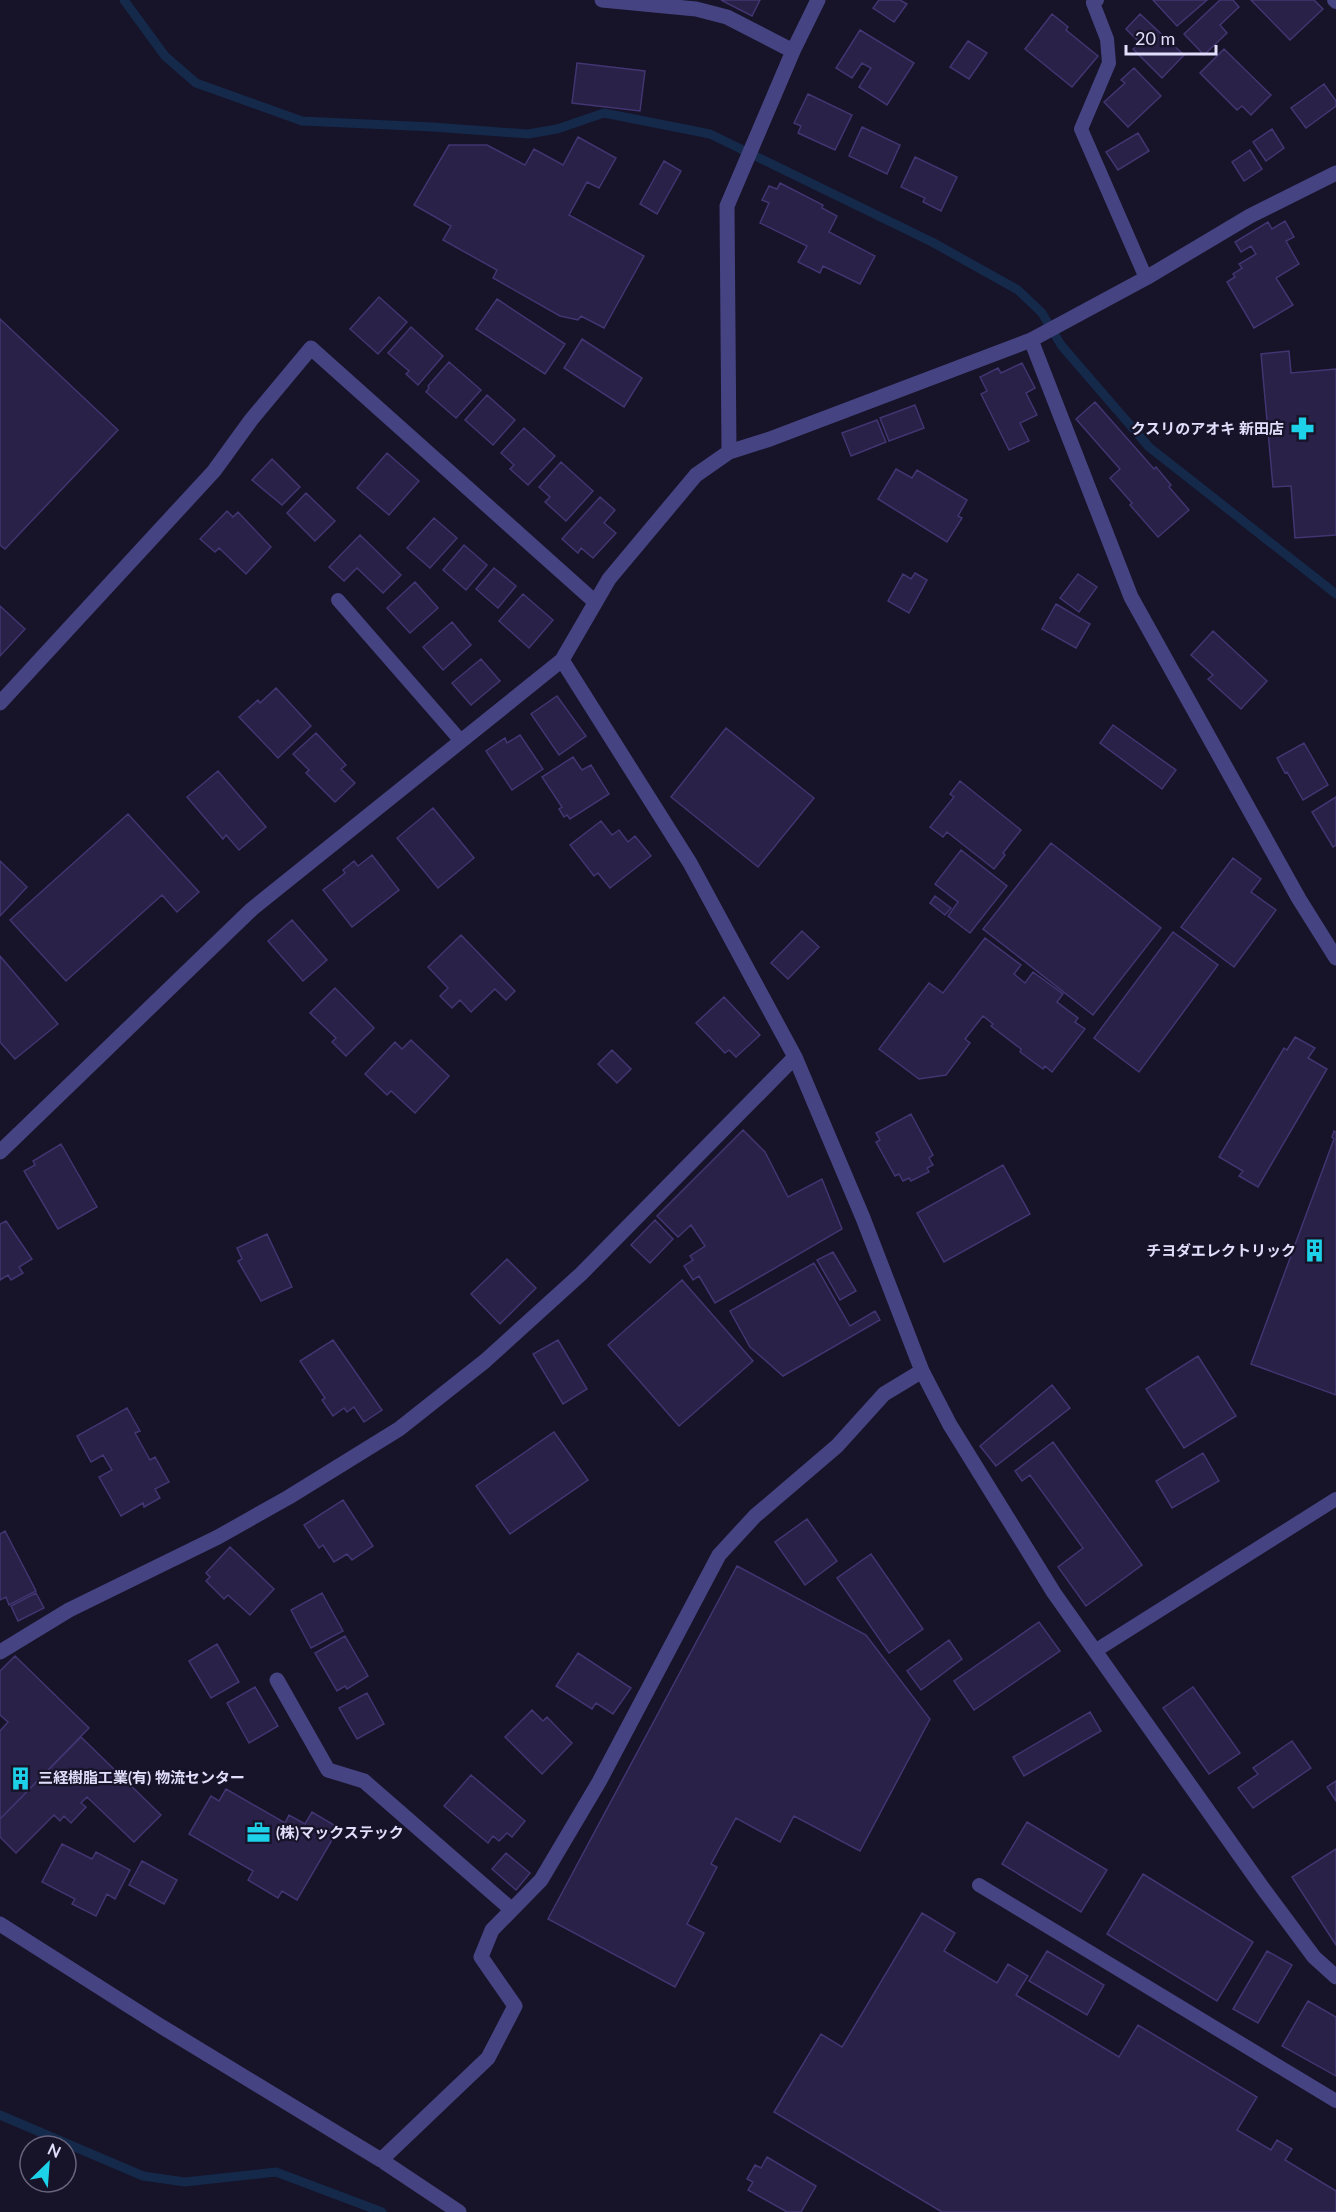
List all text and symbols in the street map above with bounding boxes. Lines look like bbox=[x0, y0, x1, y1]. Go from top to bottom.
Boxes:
scale bar bbox=[1126, 18, 1216, 56]
text: 20 m bbox=[1135, 27, 1175, 49]
pharmacy icon: クスリのアオキ 新田店 bbox=[1289, 416, 1315, 442]
place label: クスリのアオキ 新田店 bbox=[1131, 419, 1284, 437]
building icon: チヨダエレクトリック bbox=[1301, 1238, 1327, 1264]
place label: チヨダエレクトリック bbox=[1146, 1241, 1296, 1259]
building icon: 三経樹脂工業(有) 物流センター bbox=[7, 1765, 33, 1791]
place label: 三経樹脂工業(有) 物流センター bbox=[38, 1768, 245, 1786]
office icon: (株)マックステック bbox=[245, 1820, 271, 1846]
place label: (株)マックステック bbox=[276, 1823, 404, 1841]
north arrow bbox=[18, 2134, 78, 2194]
text: N bbox=[45, 2139, 64, 2161]

